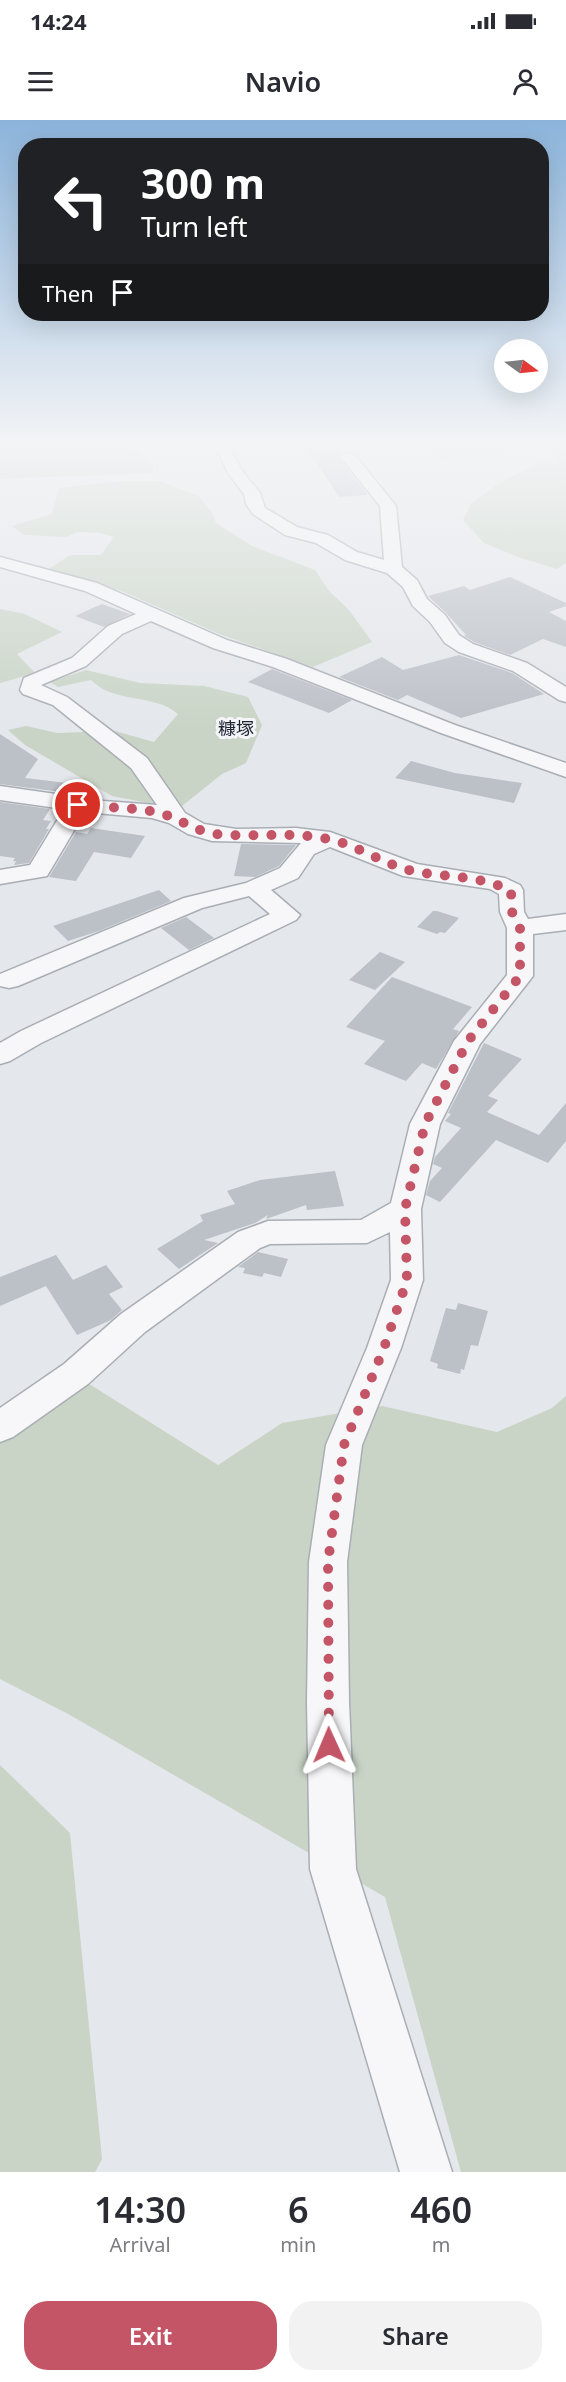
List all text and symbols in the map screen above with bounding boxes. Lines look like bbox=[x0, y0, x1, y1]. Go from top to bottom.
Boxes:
text: 14:24 bbox=[30, 6, 87, 36]
text: Navio bbox=[245, 63, 321, 100]
icon: menu bbox=[24, 65, 57, 98]
icon: person bbox=[509, 65, 542, 98]
text: 300 m bbox=[141, 154, 265, 211]
icon: left bbox=[42, 162, 120, 240]
text: Turn left bbox=[141, 208, 247, 245]
icon: arrive bbox=[106, 276, 139, 309]
text: Then bbox=[42, 278, 94, 308]
north arrow bbox=[494, 339, 548, 393]
map controls bbox=[494, 339, 548, 393]
district label: 糠塚 bbox=[218, 716, 254, 740]
pin bbox=[52, 779, 103, 830]
icon: arrive bbox=[61, 788, 94, 821]
position arrow bbox=[297, 1713, 361, 1777]
text: 14:30 bbox=[94, 2185, 186, 2234]
text: 6 bbox=[288, 2185, 309, 2234]
text: 460 bbox=[410, 2185, 472, 2234]
text: Arrival bbox=[110, 2231, 171, 2258]
text: min bbox=[280, 2231, 316, 2258]
text: m bbox=[432, 2231, 451, 2258]
button: Exit bbox=[24, 2301, 277, 2370]
button: Share bbox=[289, 2301, 542, 2370]

